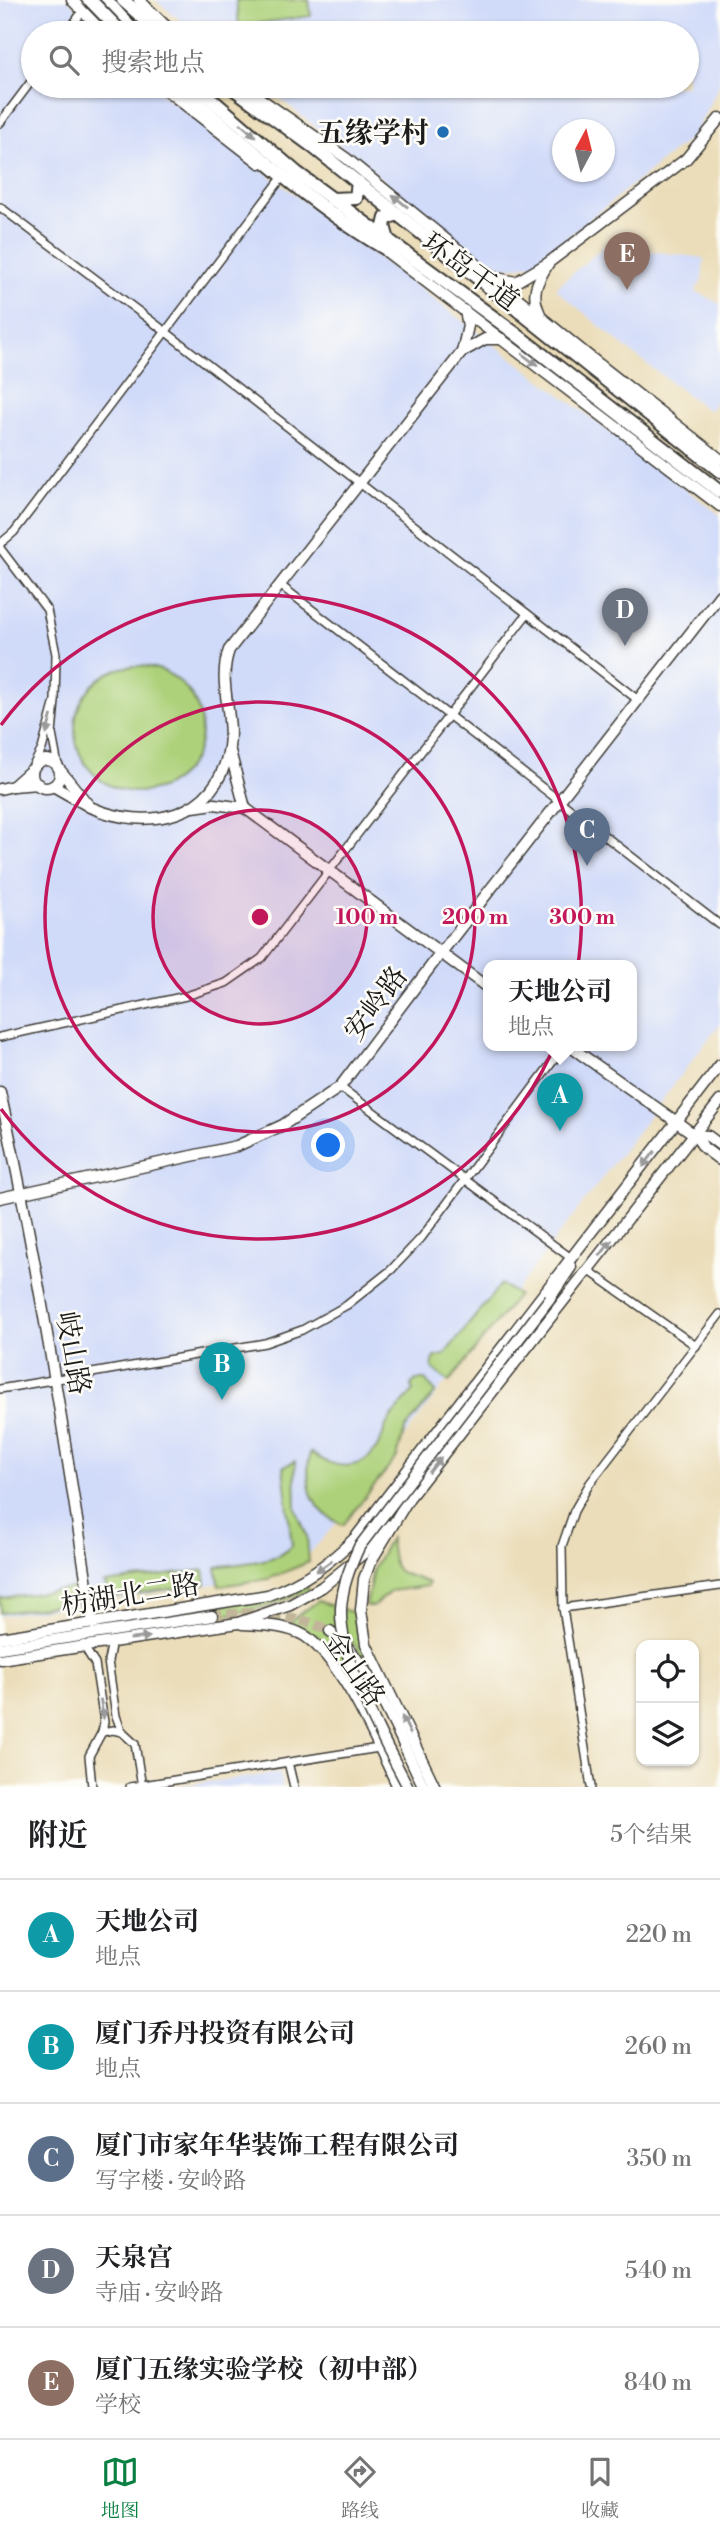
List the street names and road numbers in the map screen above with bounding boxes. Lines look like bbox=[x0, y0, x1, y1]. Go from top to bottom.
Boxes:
street label: 环岛干道 bbox=[415, 225, 526, 319]
street label: 安岭路 bbox=[337, 960, 415, 1048]
street label: 岐山路 bbox=[48, 1309, 97, 1398]
street label: 枋湖北二路 bbox=[58, 1567, 202, 1624]
street label: 金山路 bbox=[315, 1624, 392, 1713]

